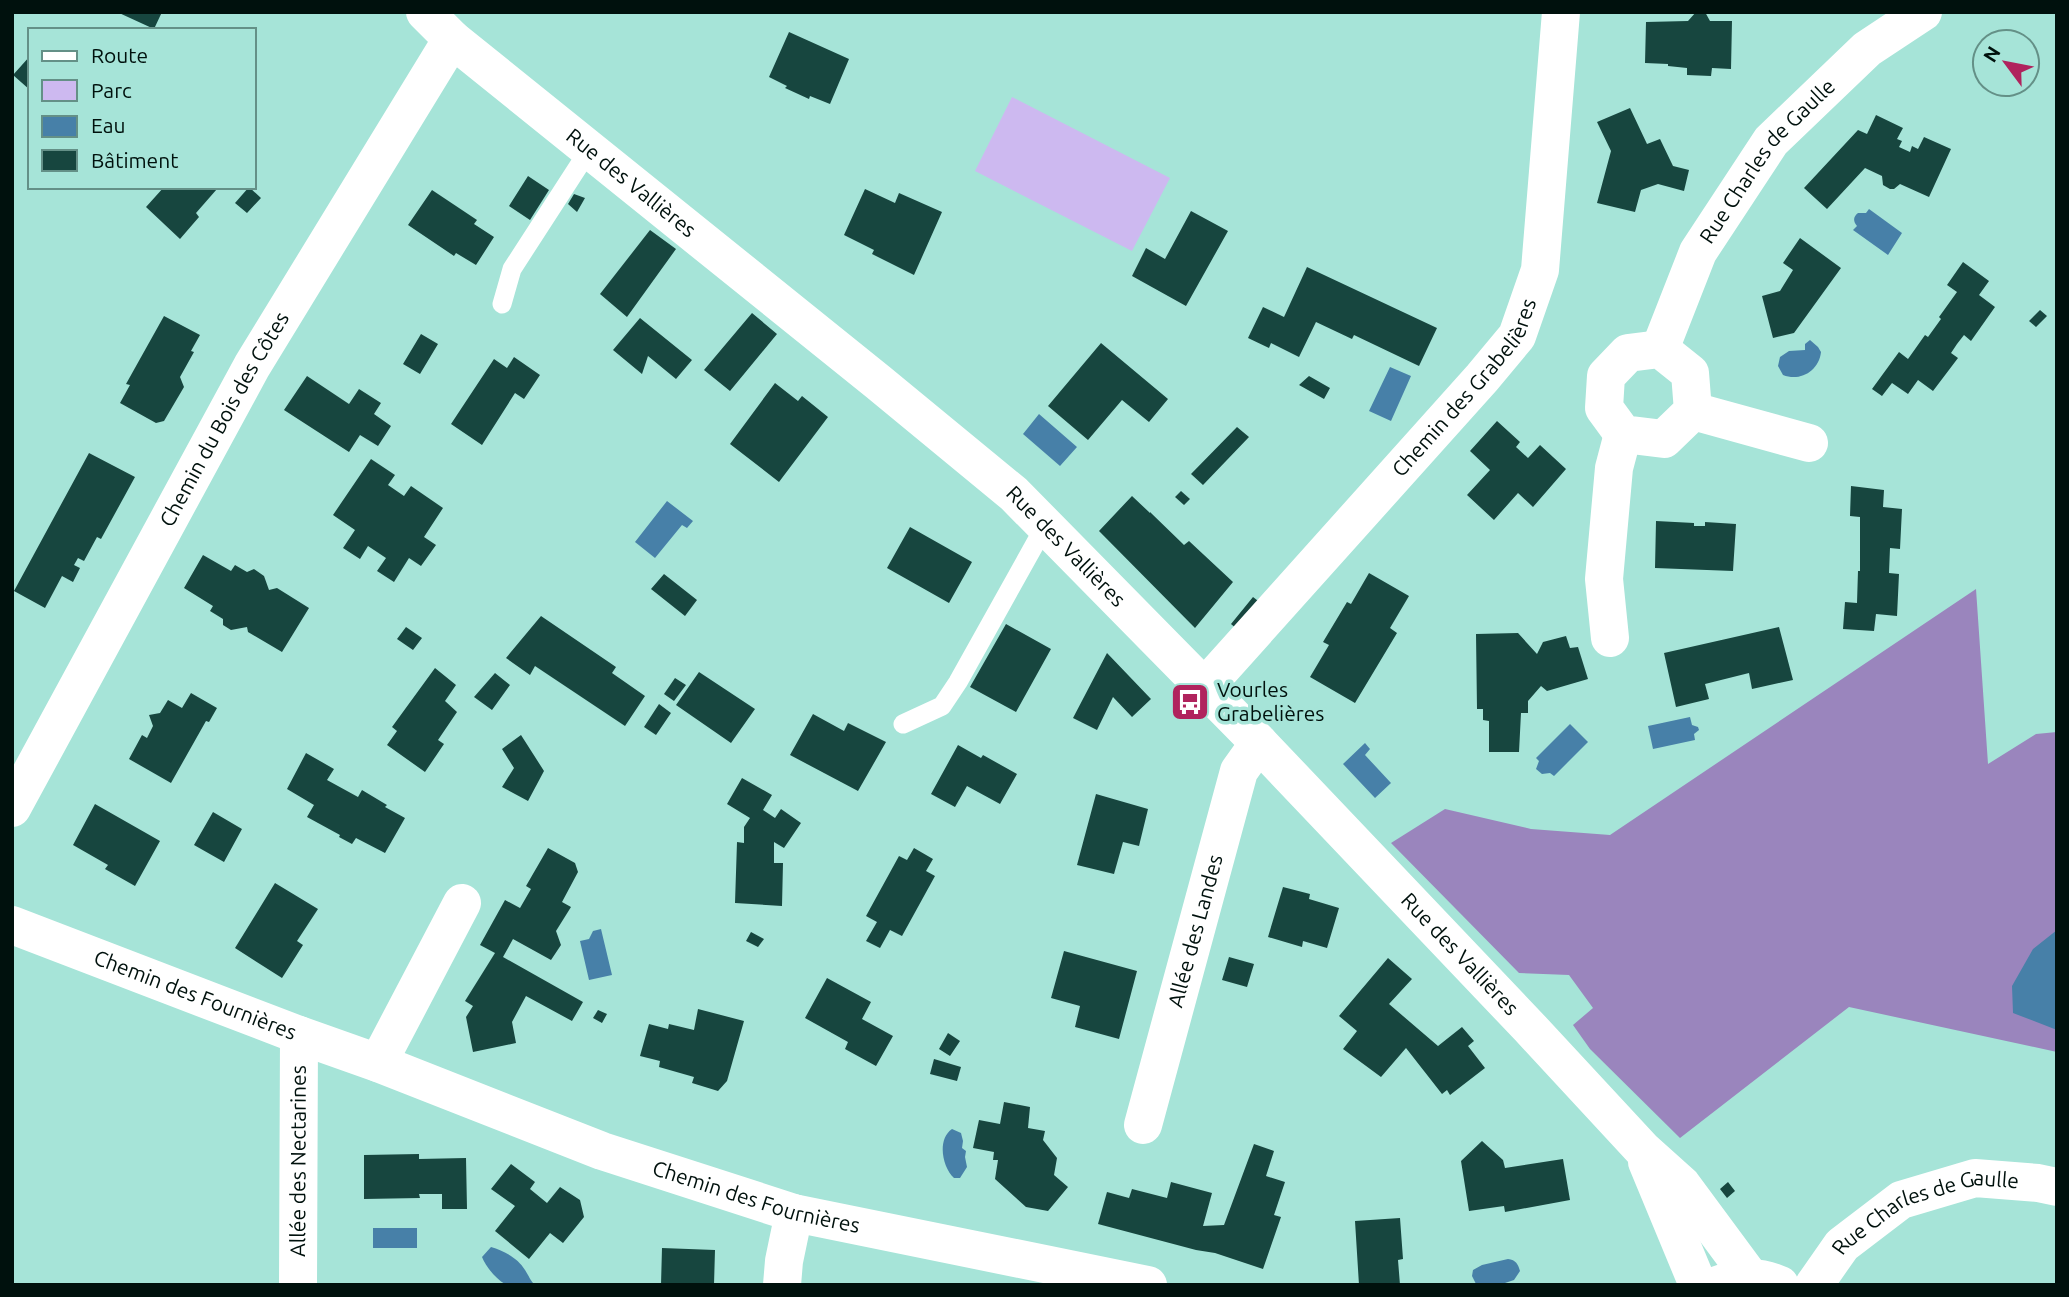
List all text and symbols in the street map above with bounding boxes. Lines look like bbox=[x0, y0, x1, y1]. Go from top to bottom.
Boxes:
legend bbox=[28, 28, 256, 189]
north arrow bbox=[1971, 28, 2041, 98]
text: N bbox=[1978, 42, 2005, 66]
text: Route bbox=[91, 43, 148, 67]
street label: Rue Charles de Gaulle bbox=[1694, 73, 1839, 247]
text: Parc bbox=[91, 78, 132, 102]
text: Eau bbox=[91, 113, 126, 137]
street label: Rue des Vallières bbox=[562, 123, 701, 242]
text: Bâtiment bbox=[91, 148, 178, 172]
street label: Chemin des Grabelières bbox=[1387, 295, 1540, 481]
street label: Chemin du Bois des Côtes bbox=[154, 307, 293, 530]
street label: Rue des Vallières bbox=[1002, 481, 1131, 611]
place label: Vourles Grabelières bbox=[1217, 677, 1324, 725]
bus stop icon: Vourles Grabelières bbox=[1169, 681, 1211, 723]
street label: Allée des Landes bbox=[1163, 852, 1227, 1010]
street label: Rue des Vallières bbox=[1397, 887, 1524, 1020]
street label: Chemin des Fournières bbox=[91, 945, 300, 1044]
street label: Allée des Nectarines bbox=[285, 1065, 310, 1257]
street label: Chemin des Fournières bbox=[650, 1155, 862, 1237]
street label: Rue Charles de Gaulle bbox=[1826, 1165, 2020, 1259]

